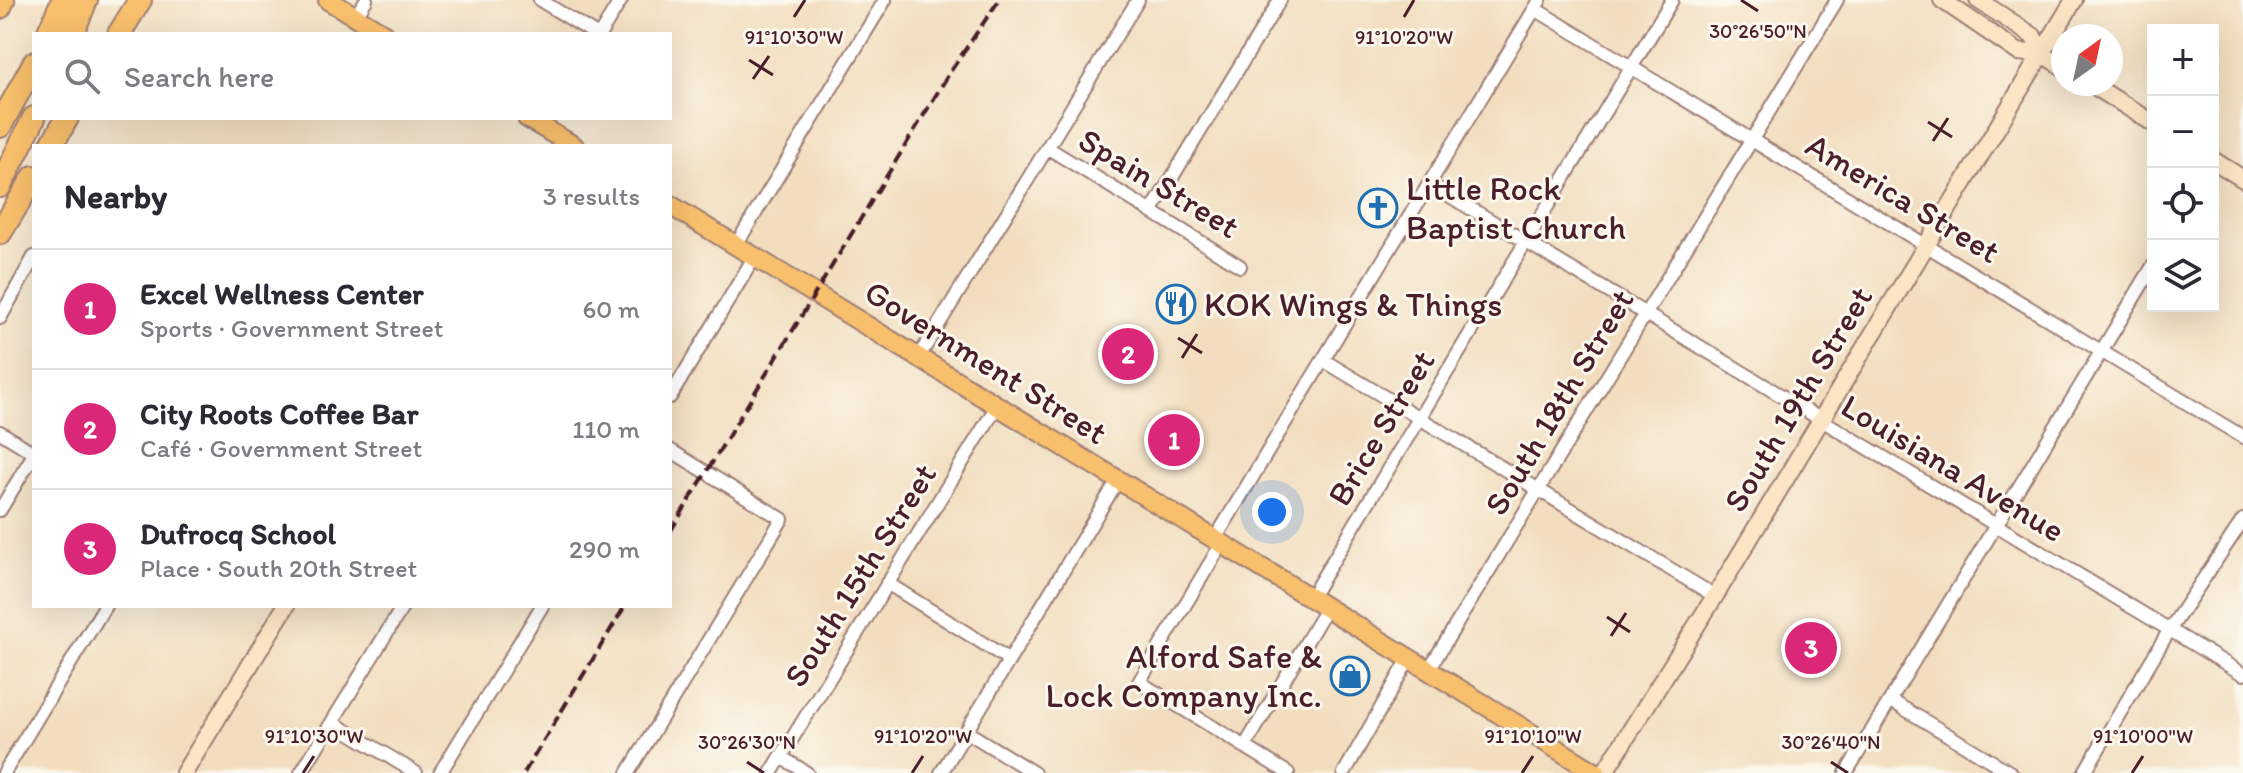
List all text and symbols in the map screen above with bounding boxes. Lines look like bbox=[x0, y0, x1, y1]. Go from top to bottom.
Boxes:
text: 30°26'50"N bbox=[1709, 19, 1807, 43]
north arrow bbox=[2051, 24, 2123, 96]
map controls bbox=[2147, 24, 2219, 312]
button: + bbox=[2147, 24, 2219, 96]
text: 91°10'30"W bbox=[745, 25, 843, 49]
text: 91°10'20"W bbox=[1355, 25, 1453, 49]
search box bbox=[32, 32, 672, 120]
icon: search bbox=[60, 54, 104, 98]
text: Search here bbox=[124, 58, 274, 95]
button: − bbox=[2147, 96, 2219, 168]
street label: Spain Street bbox=[1071, 119, 1247, 247]
street label: America Street bbox=[1798, 124, 2008, 272]
place label: Little Rock Baptist Church bbox=[1406, 168, 1626, 248]
button: locate bbox=[2147, 168, 2219, 240]
text: Nearby bbox=[64, 176, 167, 217]
text: 3 results bbox=[543, 180, 640, 212]
church icon: Little Rock Baptist Church bbox=[1357, 187, 1399, 229]
button: layers bbox=[2147, 240, 2219, 312]
street label: Government Street bbox=[857, 271, 1115, 453]
text: Excel Wellness Center bbox=[140, 275, 423, 312]
street label: South 19th Street bbox=[1715, 279, 1881, 519]
street label: South 18th Street bbox=[1475, 282, 1643, 522]
restaurant icon: KOK Wings & Things bbox=[1155, 283, 1197, 325]
place label: KOK Wings & Things bbox=[1204, 284, 1502, 325]
text: 1 bbox=[84, 293, 96, 325]
text: 60 m bbox=[583, 293, 640, 325]
text: Sports · Government Street bbox=[140, 312, 444, 344]
pin: 2 bbox=[1102, 324, 1154, 384]
street label: Brice Street bbox=[1319, 343, 1444, 513]
street label: Louisiana Avenue bbox=[1834, 385, 2072, 551]
text: City Roots Coffee Bar bbox=[140, 395, 418, 432]
pin: 1 bbox=[1148, 410, 1200, 470]
text: 2 bbox=[83, 413, 97, 445]
text: 110 m bbox=[572, 413, 640, 445]
text: Café · Government Street bbox=[140, 432, 422, 464]
street label: South 15th Street bbox=[775, 456, 945, 694]
your location bbox=[1252, 492, 1292, 532]
text: Dufrocq School bbox=[140, 515, 336, 552]
text: 3 bbox=[83, 533, 97, 565]
text: 290 m bbox=[569, 533, 640, 565]
text: Place · South 20th Street bbox=[140, 552, 417, 584]
pin: 3 bbox=[1785, 618, 1837, 678]
place label: Alford Safe & Lock Company Inc. bbox=[1046, 636, 1322, 716]
shop icon: Alford Safe & Lock Company Inc. bbox=[1329, 655, 1371, 697]
text: 91°10'30"W bbox=[265, 724, 363, 748]
text: 91°10'20"W bbox=[874, 724, 972, 748]
text: 91°10'10"W bbox=[1485, 724, 1581, 748]
text: 91°10'00"W bbox=[2093, 724, 2193, 748]
text: 30°26'30"N bbox=[698, 730, 796, 754]
text: 30°26'40"N bbox=[1781, 730, 1881, 754]

